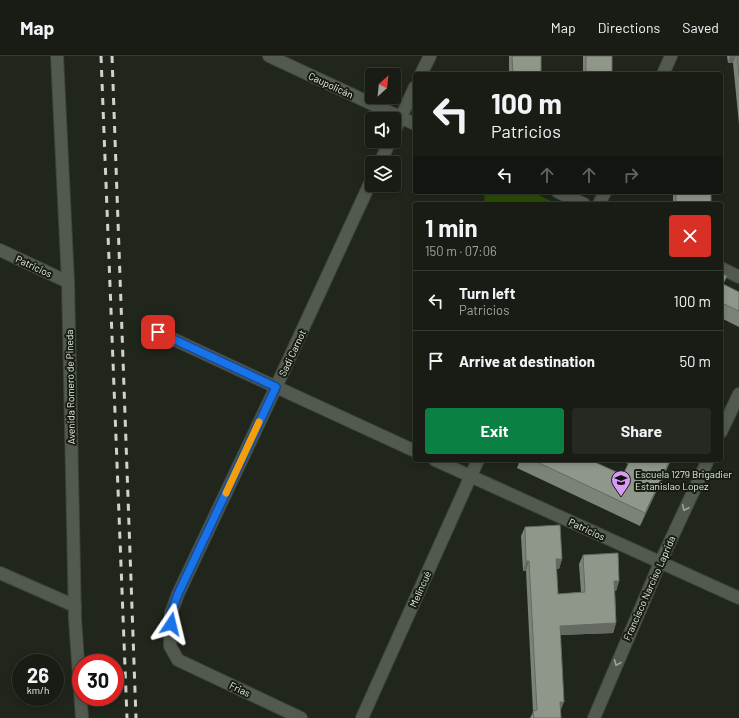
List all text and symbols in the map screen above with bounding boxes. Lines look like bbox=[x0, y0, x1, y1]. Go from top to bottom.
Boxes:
text: Map bbox=[20, 16, 54, 39]
text: Map bbox=[551, 19, 576, 36]
text: Directions bbox=[598, 19, 660, 36]
text: Saved bbox=[682, 19, 719, 36]
north arrow bbox=[365, 68, 401, 104]
map controls bbox=[365, 68, 401, 192]
street label: Caupolicán bbox=[307, 69, 355, 101]
text: 100 m bbox=[491, 86, 562, 120]
icon: left bbox=[425, 88, 477, 140]
button: sound bbox=[365, 112, 401, 148]
text: Patricios bbox=[491, 120, 561, 142]
button: layers bbox=[365, 156, 401, 192]
icon: left bbox=[494, 164, 516, 186]
icon: ahead bbox=[536, 164, 558, 186]
icon: ahead bbox=[578, 164, 600, 186]
icon: right bbox=[620, 164, 642, 186]
text: 1 min bbox=[425, 213, 478, 242]
button: close bbox=[669, 215, 711, 257]
text: 150 m · 07:06 bbox=[425, 243, 497, 259]
street label: Patricios bbox=[14, 252, 54, 280]
text: Turn left bbox=[459, 284, 515, 302]
icon: left bbox=[425, 290, 447, 312]
text: 100 m bbox=[673, 292, 711, 310]
text: Patricios bbox=[459, 302, 509, 318]
pin bbox=[141, 315, 175, 349]
icon: arrive bbox=[147, 321, 169, 343]
street label: Sadi Carnot bbox=[276, 327, 308, 378]
street label: Avenida Romero de Pineda bbox=[63, 329, 77, 445]
icon: arrive bbox=[425, 350, 447, 372]
text: Arrive at destination bbox=[459, 352, 595, 370]
text: 50 m bbox=[679, 352, 711, 370]
button: Exit bbox=[425, 408, 564, 454]
button: Share bbox=[572, 408, 711, 454]
place label: Escuela 1279 Brigadier Estanislao Lopez bbox=[635, 468, 732, 492]
school or university icon: Escuela 1279 Brigadier Estanislao Lopez bbox=[610, 469, 632, 497]
one-way arrow bbox=[682, 504, 690, 511]
street label: Patricios bbox=[567, 515, 607, 543]
street label: Francisco Narciso Laprida bbox=[620, 534, 678, 642]
street label: Melincué bbox=[407, 569, 433, 609]
position arrow bbox=[150, 603, 192, 645]
speed limit sign: 30 bbox=[72, 654, 124, 706]
one-way arrow bbox=[614, 659, 622, 667]
text: 26 bbox=[27, 663, 49, 687]
street label: Frias bbox=[228, 679, 253, 699]
text: km/h bbox=[27, 684, 49, 696]

